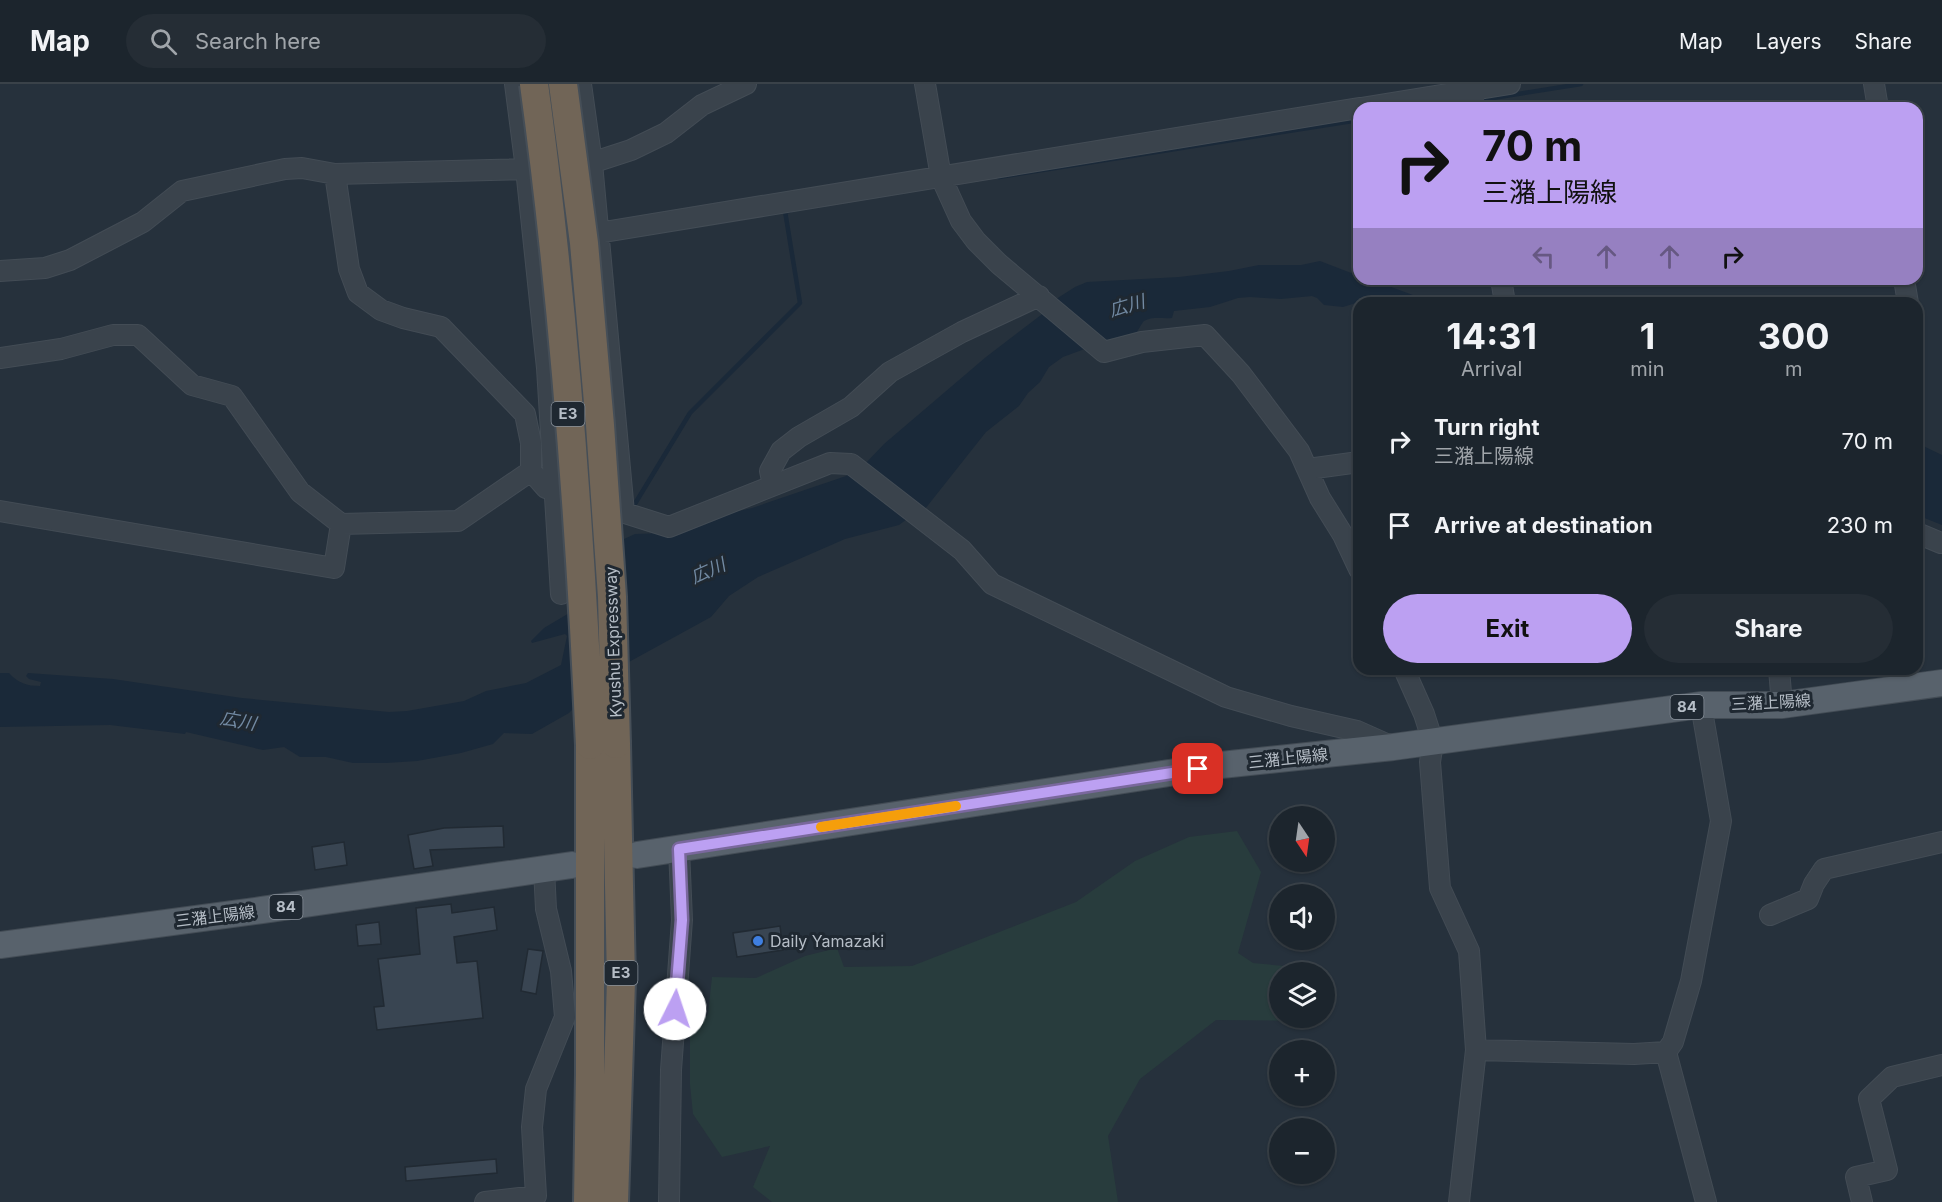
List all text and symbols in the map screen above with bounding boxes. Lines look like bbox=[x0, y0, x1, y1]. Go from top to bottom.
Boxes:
search box bbox=[126, 14, 546, 68]
text: Map bbox=[30, 24, 90, 58]
icon: search bbox=[147, 25, 180, 58]
text: Search here bbox=[195, 28, 321, 54]
text: Map bbox=[1679, 29, 1723, 54]
text: Layers bbox=[1756, 29, 1822, 54]
text: Share bbox=[1855, 29, 1912, 54]
text: 70 m bbox=[1482, 120, 1582, 171]
icon: right bbox=[1383, 126, 1461, 204]
text: 三潴上陽線 bbox=[1482, 176, 1617, 209]
icon: left bbox=[1527, 240, 1560, 273]
icon: ahead bbox=[1590, 240, 1623, 273]
icon: ahead bbox=[1653, 240, 1686, 273]
icon: right bbox=[1716, 240, 1749, 273]
water label: 広川 bbox=[1107, 290, 1149, 321]
text: 14:31 bbox=[1446, 314, 1537, 358]
text: 1 bbox=[1640, 314, 1655, 358]
text: 300 bbox=[1758, 314, 1830, 358]
text: Arrival bbox=[1461, 357, 1522, 381]
text: min bbox=[1630, 357, 1665, 381]
text: m bbox=[1785, 357, 1802, 381]
road number: E3 bbox=[552, 402, 584, 426]
text: Turn right bbox=[1434, 414, 1540, 440]
icon: right bbox=[1383, 425, 1416, 458]
text: 70 m bbox=[1842, 428, 1893, 454]
text: 三潴上陽線 bbox=[1434, 444, 1534, 468]
icon: arrive bbox=[1383, 509, 1416, 542]
text: Arrive at destination bbox=[1434, 512, 1653, 538]
text: 230 m bbox=[1827, 512, 1893, 538]
water label: 広川 bbox=[687, 553, 730, 587]
street label: Kyushu Expressway bbox=[600, 566, 626, 718]
button: Exit bbox=[1383, 594, 1632, 663]
button: Share bbox=[1644, 594, 1893, 663]
street label: 三潴上陽線 bbox=[1731, 690, 1811, 714]
road number: 84 bbox=[1670, 695, 1704, 719]
water label: 広川 bbox=[219, 707, 260, 734]
pin bbox=[1172, 743, 1223, 794]
street label: 三潴上陽線 bbox=[1247, 744, 1329, 772]
icon: arrive bbox=[1181, 752, 1214, 785]
north arrow bbox=[1269, 806, 1335, 872]
map controls bbox=[1269, 806, 1335, 1184]
button: sound bbox=[1269, 884, 1335, 950]
road number: 84 bbox=[270, 895, 302, 919]
street label: 三潴上陽線 bbox=[174, 901, 256, 931]
place label: Daily Yamazaki bbox=[770, 931, 884, 951]
marker: Daily Yamazaki bbox=[751, 934, 765, 948]
road number: E3 bbox=[604, 961, 638, 985]
button: layers bbox=[1269, 962, 1335, 1028]
position arrow bbox=[643, 977, 707, 1041]
button: + bbox=[1269, 1040, 1335, 1106]
button: − bbox=[1269, 1118, 1335, 1184]

